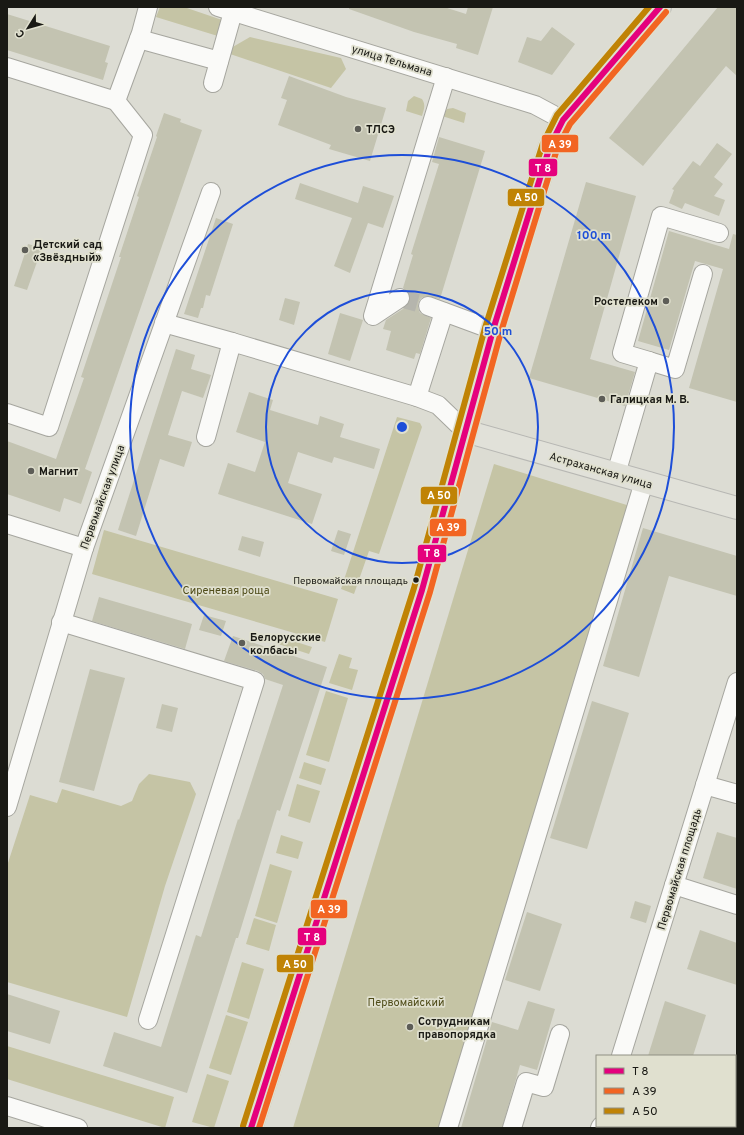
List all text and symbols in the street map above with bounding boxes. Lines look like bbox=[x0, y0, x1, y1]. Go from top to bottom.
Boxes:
north arrow bbox=[8, 8, 48, 48]
text: С bbox=[13, 26, 29, 40]
street label: улица Тельмана bbox=[350, 42, 434, 80]
place label: ТЛСЭ bbox=[366, 123, 395, 137]
marker: ТЛСЭ bbox=[353, 124, 363, 134]
line badge: А 39 bbox=[541, 134, 579, 153]
text: А 39 bbox=[548, 138, 572, 152]
line badge: Т 8 bbox=[528, 158, 558, 177]
text: Т 8 bbox=[535, 162, 551, 176]
line badge: А 50 bbox=[507, 188, 545, 207]
text: А 50 bbox=[514, 191, 538, 205]
text: 100 m bbox=[577, 228, 611, 244]
place label: Детский сад «Звёздный» bbox=[33, 238, 102, 265]
marker: Детский сад «Звёздный» bbox=[20, 245, 30, 255]
place label: Ростелеком bbox=[594, 295, 658, 309]
marker: Ростелеком bbox=[661, 296, 671, 306]
text: 50 m bbox=[484, 324, 512, 340]
place label: Галицкая М. В. bbox=[610, 393, 690, 407]
marker: Галицкая М. В. bbox=[597, 394, 607, 404]
centre of rings bbox=[395, 420, 409, 434]
street label: Первомайская улица bbox=[78, 443, 128, 551]
street label: Астраханская улица bbox=[548, 450, 654, 492]
place label: Магнит bbox=[39, 465, 78, 479]
marker: Магнит bbox=[26, 466, 36, 476]
line badge: А 50 bbox=[420, 486, 458, 505]
text: А 50 bbox=[427, 489, 451, 503]
line badge: А 39 bbox=[429, 518, 467, 537]
text: А 39 bbox=[436, 521, 460, 535]
line badge: Т 8 bbox=[417, 544, 447, 563]
text: Т 8 bbox=[424, 547, 440, 561]
place label: Первомайская площадь bbox=[293, 575, 408, 588]
marker: Первомайская площадь bbox=[411, 575, 421, 585]
park label: Сиреневая роща bbox=[183, 584, 270, 598]
place label: Белорусские колбасы bbox=[250, 631, 321, 658]
marker: Белорусские колбасы bbox=[237, 638, 247, 648]
street label: Первомайская площадь bbox=[655, 807, 705, 932]
line badge: А 39 bbox=[310, 899, 348, 919]
text: А 39 bbox=[317, 903, 341, 917]
line badge: Т 8 bbox=[297, 927, 327, 946]
text: Т 8 bbox=[304, 931, 320, 945]
line badge: А 50 bbox=[276, 954, 314, 973]
text: А 50 bbox=[283, 958, 307, 972]
park label: Первомайский bbox=[368, 996, 444, 1010]
place label: Сотрудникам правопорядка bbox=[418, 1015, 496, 1042]
marker: Сотрудникам правопорядка bbox=[405, 1022, 415, 1032]
legend bbox=[596, 1055, 736, 1127]
text: Т 8 bbox=[632, 1064, 649, 1080]
text: А 39 bbox=[632, 1084, 657, 1100]
text: А 50 bbox=[632, 1104, 658, 1120]

